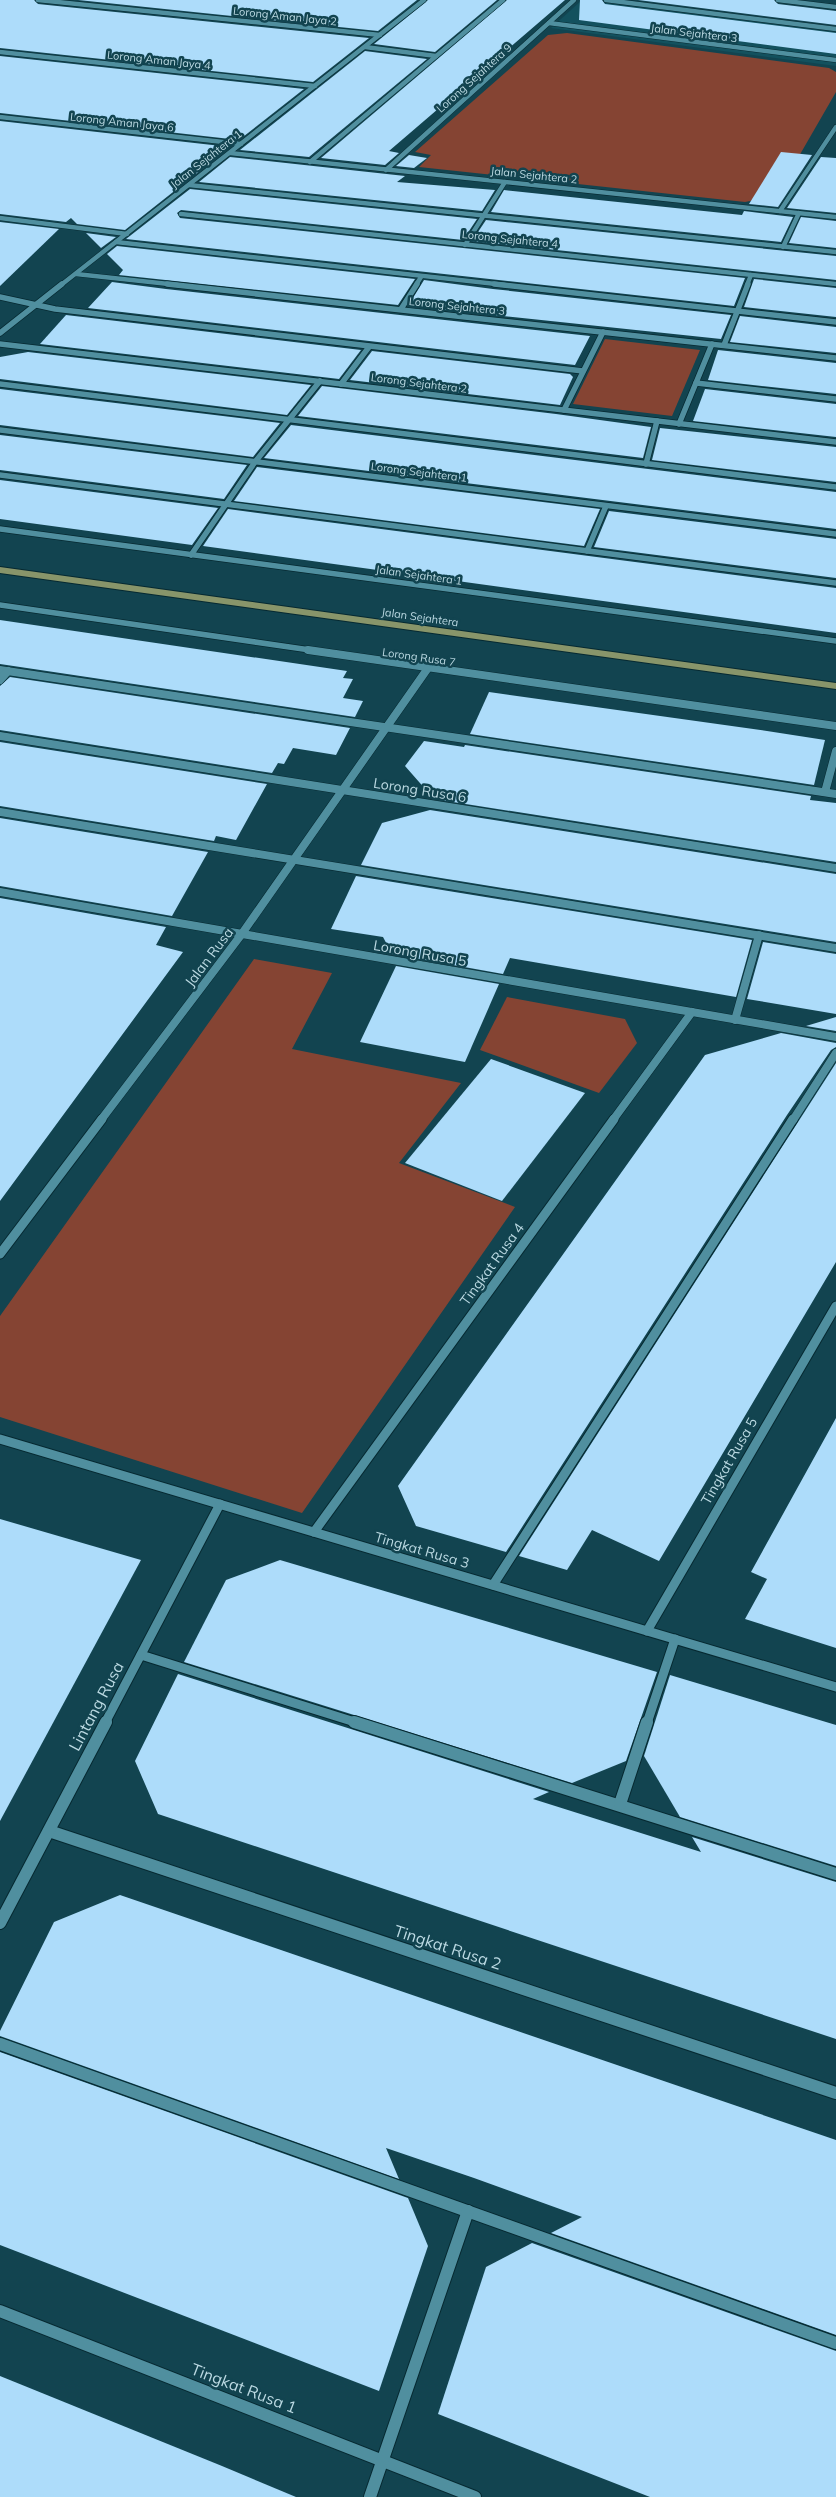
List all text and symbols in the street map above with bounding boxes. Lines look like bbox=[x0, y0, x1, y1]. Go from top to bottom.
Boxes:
street label: Lorong Aman Jaya 2 bbox=[233, 4, 338, 28]
street label: Jalan Sejahtera 3 bbox=[650, 21, 738, 45]
street label: Lorong Sejahtera 9 bbox=[433, 40, 515, 116]
street label: Lorong Aman Jaya 4 bbox=[107, 48, 212, 72]
street label: Lorong Aman Jaya 6 bbox=[70, 110, 175, 134]
street label: Jalan Sejahtera 1 bbox=[167, 127, 245, 191]
street label: Jalan Sejahtera 2 bbox=[490, 163, 578, 187]
street label: Lorong Sejahtera 4 bbox=[461, 227, 559, 251]
street label: Lorong Sejahtera 3 bbox=[408, 294, 506, 318]
street label: Lorong Sejahtera 2 bbox=[370, 370, 468, 396]
street label: Lorong Sejahtera 1 bbox=[370, 459, 468, 485]
street label: Jalan Sejahtera 1 bbox=[375, 562, 463, 588]
street label: Jalan Sejahtera bbox=[381, 605, 459, 629]
street label: Lorong Rusa 7 bbox=[381, 645, 457, 669]
street label: Lorong Rusa 6 bbox=[372, 774, 468, 806]
street label: Jalan Rusa bbox=[181, 924, 237, 990]
street label: Lorong Rusa 5 bbox=[372, 936, 468, 970]
street label: Tingkat Rusa 4 bbox=[456, 1219, 528, 1309]
street label: Tingkat Rusa 5 bbox=[697, 1414, 761, 1508]
street label: Tingkat Rusa 3 bbox=[373, 1528, 471, 1572]
street label: Lintang Rusa bbox=[64, 1658, 128, 1754]
street label: Tingkat Rusa 2 bbox=[392, 1920, 504, 1974]
street label: Tingkat Rusa 1 bbox=[188, 2359, 300, 2417]

